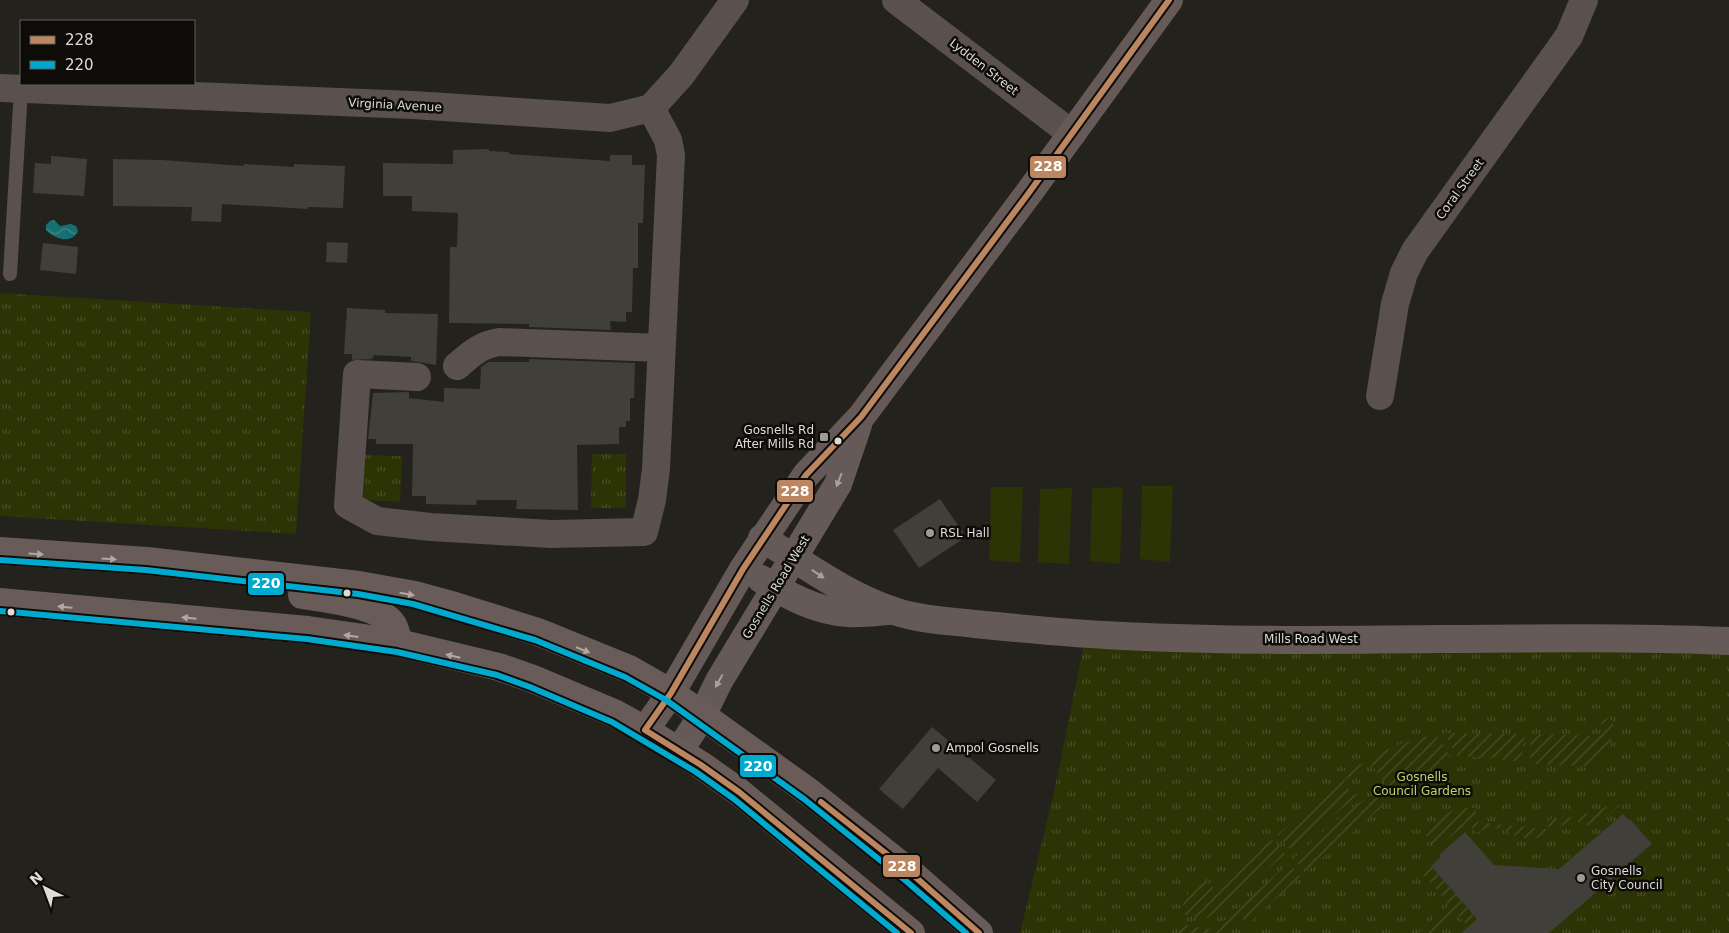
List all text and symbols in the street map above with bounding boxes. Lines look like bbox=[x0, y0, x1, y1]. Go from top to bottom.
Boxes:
legend bbox=[20, 20, 195, 85]
text: 228 bbox=[65, 31, 94, 49]
street label: Lydden Street bbox=[947, 36, 1021, 98]
text: 220 bbox=[65, 56, 94, 74]
street label: Virginia Avenue bbox=[348, 96, 442, 114]
line badge: 228 bbox=[1029, 155, 1067, 179]
street label: Coral Street bbox=[1433, 156, 1487, 222]
text: 228 bbox=[1033, 158, 1063, 174]
place label: Gosnells Rd After Mills Rd bbox=[735, 423, 814, 451]
marker: Gosnells Rd After Mills Rd bbox=[818, 431, 830, 443]
unlabelled marker bbox=[833, 436, 843, 446]
one-way arrow bbox=[835, 472, 843, 487]
line badge: 228 bbox=[776, 479, 814, 503]
text: 228 bbox=[780, 483, 810, 499]
place label: RSL Hall bbox=[940, 526, 990, 540]
marker: RSL Hall bbox=[924, 527, 936, 539]
street label: Gosnells Road West bbox=[740, 533, 813, 641]
one-way arrow bbox=[28, 550, 44, 558]
one-way arrow bbox=[102, 555, 118, 563]
one-way arrow bbox=[811, 569, 825, 579]
line badge: 220 bbox=[247, 572, 285, 596]
text: 220 bbox=[251, 575, 281, 591]
unlabelled marker bbox=[342, 588, 352, 598]
one-way arrow bbox=[399, 590, 415, 598]
one-way arrow bbox=[57, 603, 73, 611]
unlabelled marker bbox=[6, 607, 16, 617]
one-way arrow bbox=[181, 614, 197, 622]
one-way arrow bbox=[343, 632, 359, 640]
street label: Mills Road West bbox=[1264, 632, 1358, 646]
one-way arrow bbox=[576, 647, 591, 654]
one-way arrow bbox=[445, 652, 460, 660]
one-way arrow bbox=[715, 674, 724, 688]
place label: Ampol Gosnells bbox=[946, 741, 1039, 755]
marker: Ampol Gosnells bbox=[930, 742, 942, 754]
line badge: 220 bbox=[739, 754, 777, 778]
text: 220 bbox=[743, 758, 773, 774]
park label: Gosnells Council Gardens bbox=[1373, 770, 1471, 798]
line badge: 228 bbox=[882, 854, 921, 878]
text: 228 bbox=[887, 858, 917, 874]
north arrow bbox=[20, 863, 70, 913]
place label: Gosnells City Council bbox=[1591, 864, 1663, 892]
text: N bbox=[27, 868, 46, 888]
marker: Gosnells City Council bbox=[1575, 872, 1587, 884]

